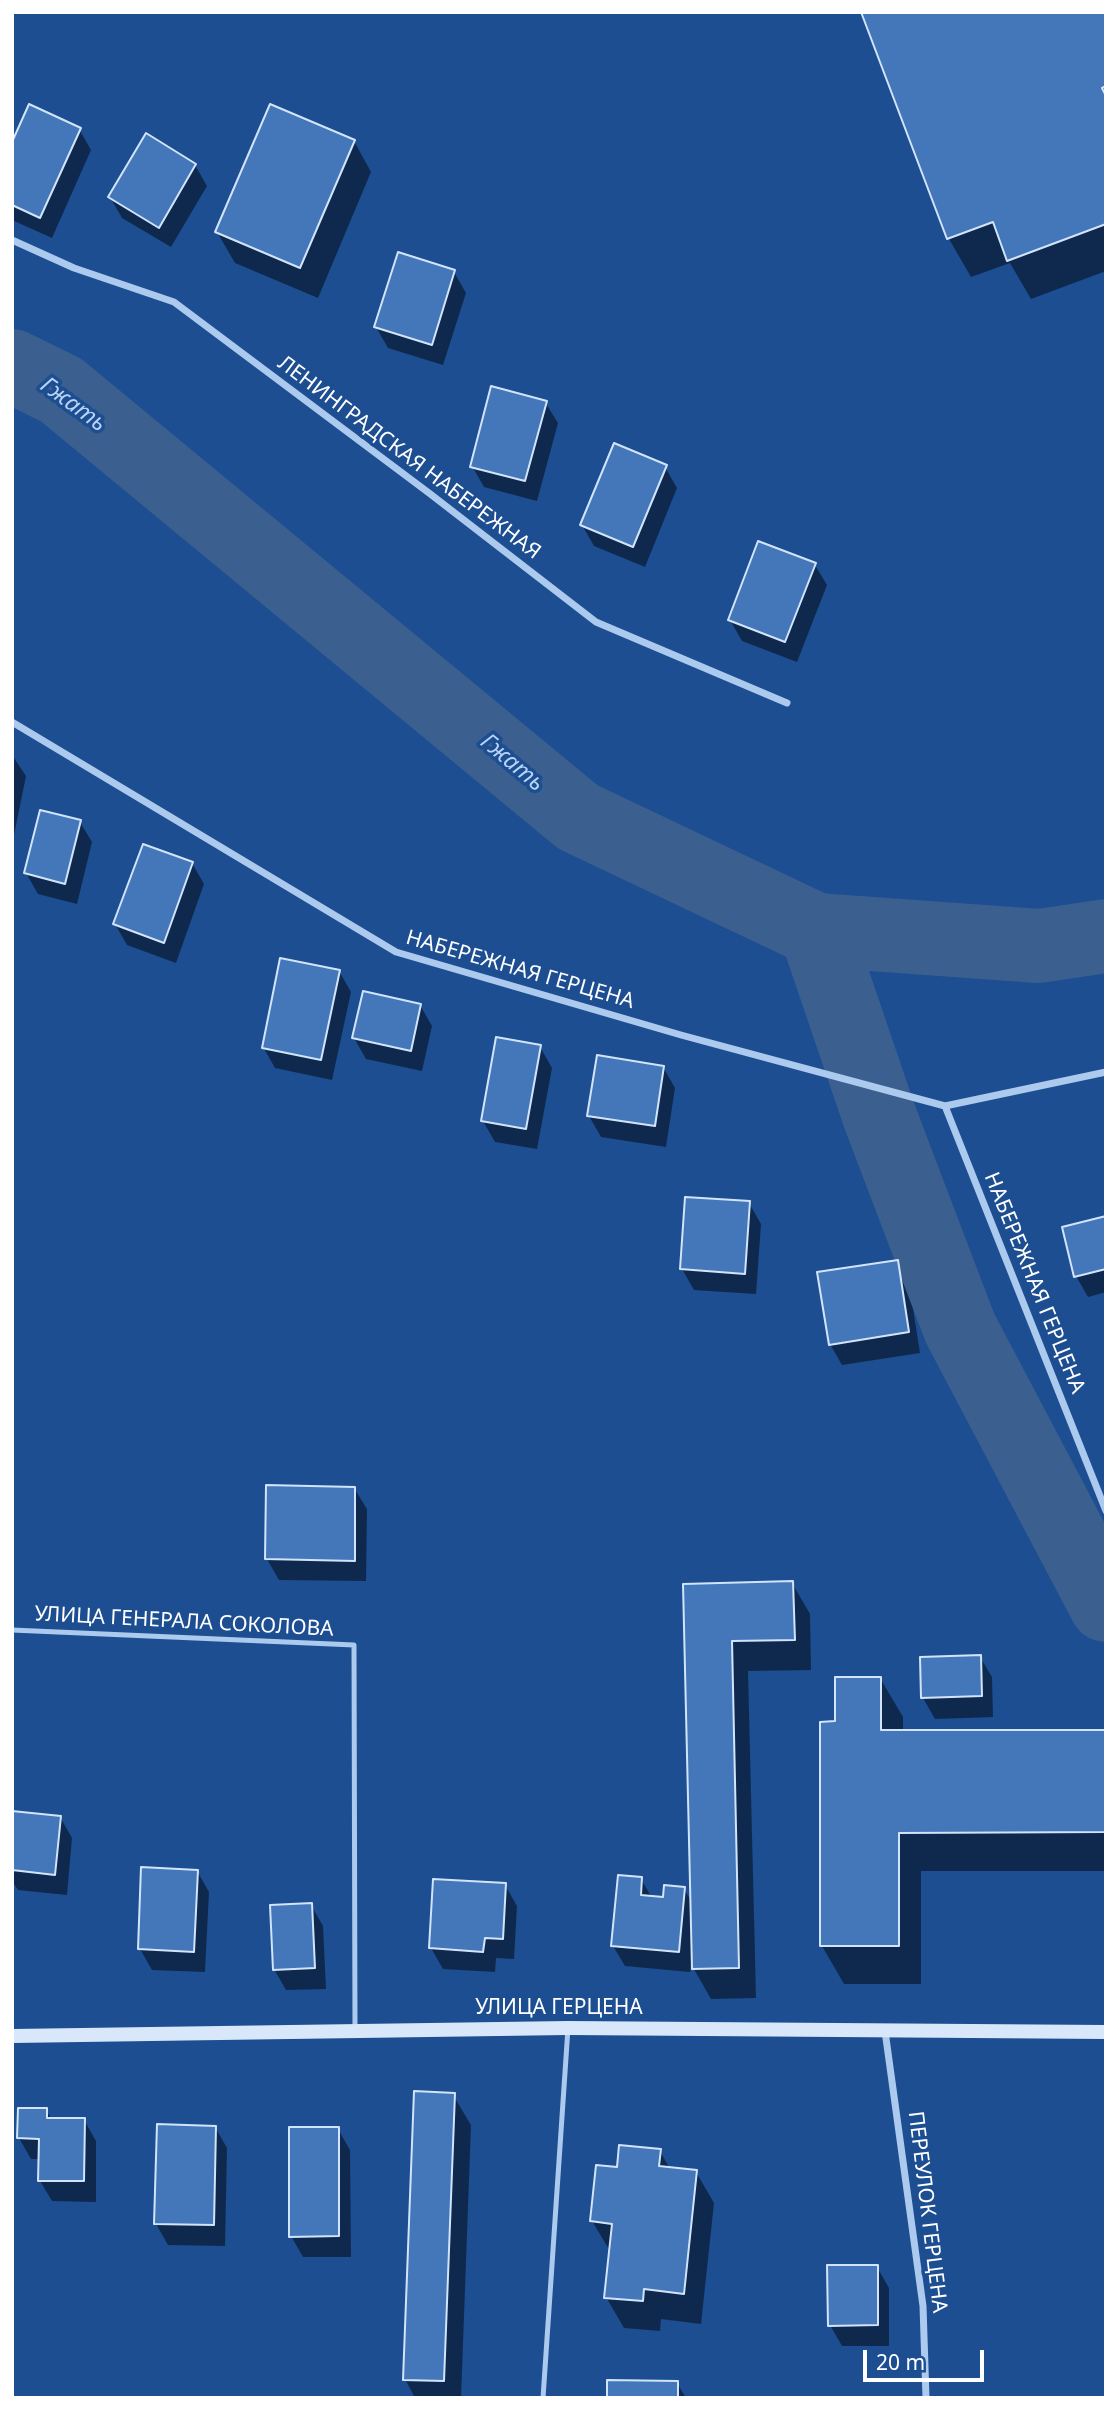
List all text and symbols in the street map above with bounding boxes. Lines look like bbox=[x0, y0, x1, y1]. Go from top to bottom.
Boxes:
street label: ЛЕНИНГРАДСКАЯ НАБЕРЕЖНАЯ bbox=[273, 351, 545, 565]
water label: Гжать bbox=[35, 372, 111, 438]
water label: Гжать bbox=[475, 728, 549, 798]
street label: НАБЕРЕЖНАЯ ГЕРЦЕНА bbox=[403, 925, 637, 1015]
street label: НАБЕРЕЖНАЯ ГЕРЦЕНА bbox=[978, 1169, 1090, 1397]
street label: УЛИЦА ГЕНЕРАЛА СОКОЛОВА bbox=[34, 1602, 334, 1642]
street label: УЛИЦА ГЕРЦЕНА bbox=[475, 1995, 643, 2021]
street label: ПЕРЕУЛОК ГЕРЦЕНА bbox=[902, 2110, 952, 2314]
scale bar bbox=[866, 2336, 987, 2380]
text: 20 m bbox=[876, 2348, 925, 2376]

